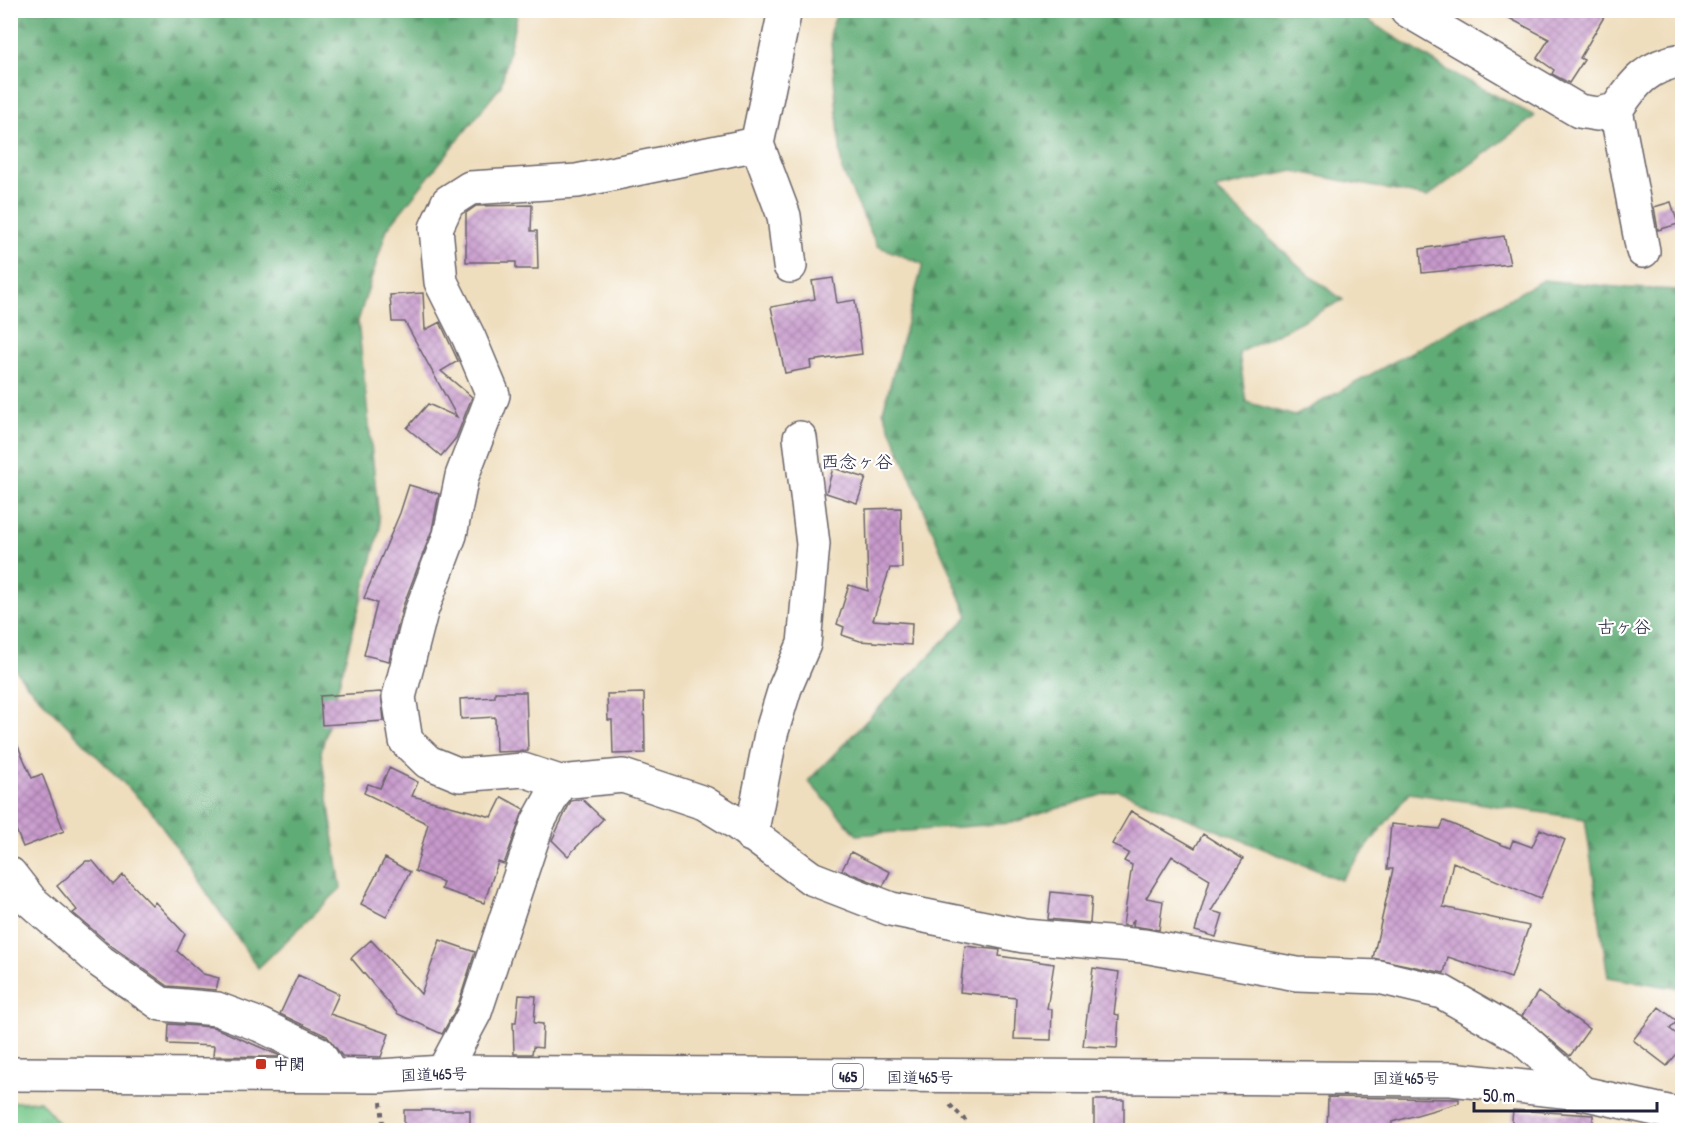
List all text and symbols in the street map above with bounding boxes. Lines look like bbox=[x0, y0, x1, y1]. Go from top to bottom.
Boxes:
district label: 西念ヶ谷 bbox=[821, 449, 893, 474]
district label: 古ヶ谷 bbox=[1597, 614, 1651, 639]
place label: 中関 bbox=[273, 1053, 305, 1075]
marker: 中関 bbox=[254, 1057, 268, 1071]
street label: 国道465号 bbox=[400, 1062, 468, 1086]
road number: 465 bbox=[833, 1064, 863, 1088]
street label: 国道465号 bbox=[886, 1066, 954, 1088]
street label: 国道465号 bbox=[1372, 1067, 1440, 1089]
scale bar bbox=[1474, 1075, 1657, 1113]
text: 50 m bbox=[1483, 1083, 1515, 1108]

